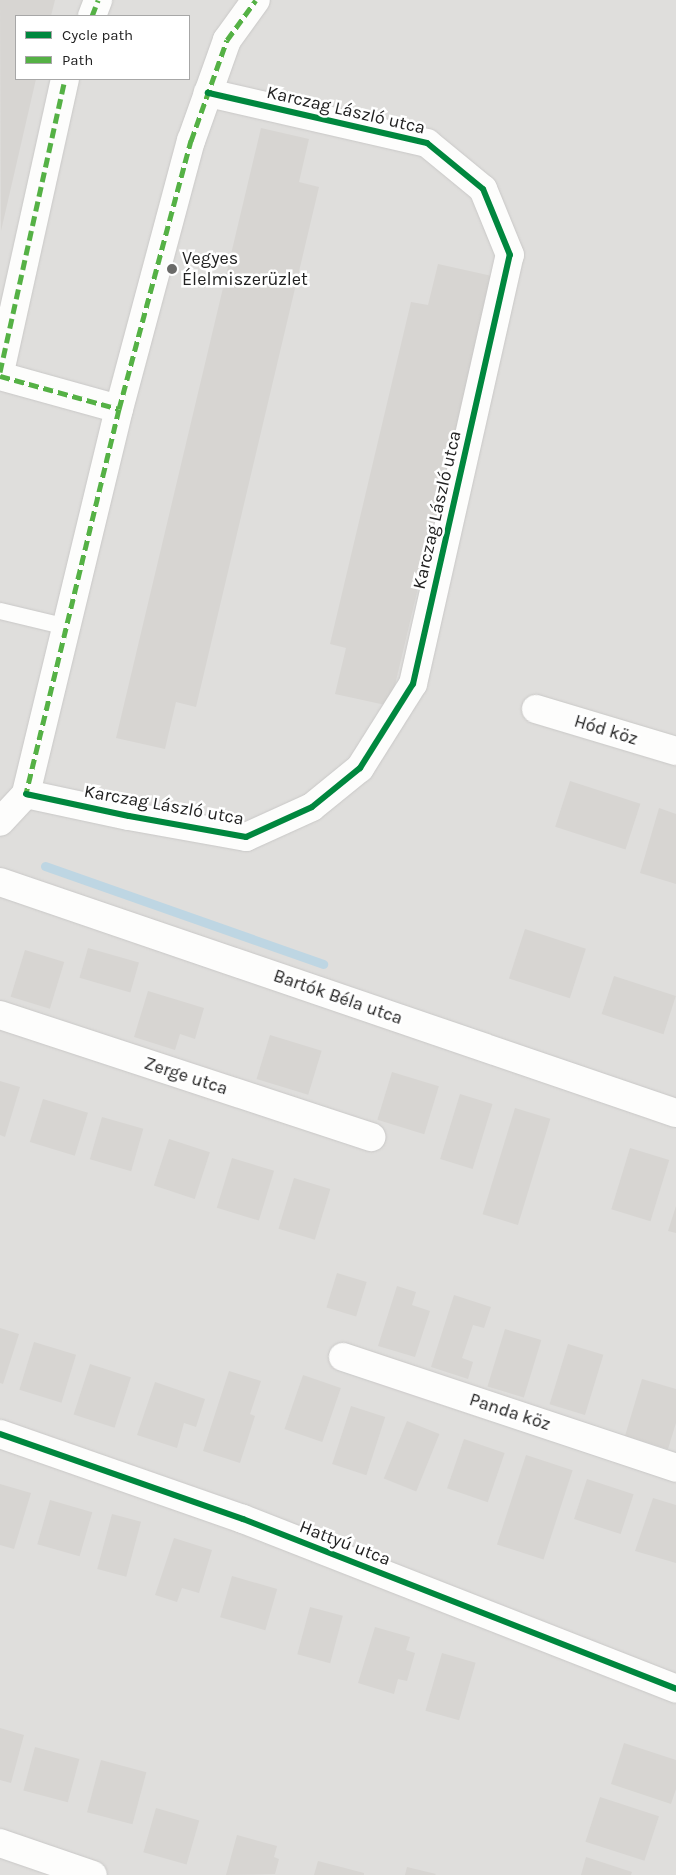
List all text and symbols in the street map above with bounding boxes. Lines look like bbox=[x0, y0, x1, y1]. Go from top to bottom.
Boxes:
legend bbox=[15, 15, 190, 80]
text: Cycle path bbox=[62, 26, 133, 44]
text: Path bbox=[62, 51, 93, 69]
street label: Karczag László utca bbox=[265, 81, 427, 139]
place label: Vegyes Élelmiszerüzlet bbox=[182, 248, 308, 290]
marker: Vegyes Élelmiszerüzlet bbox=[166, 263, 178, 275]
street label: Karczag László utca bbox=[408, 429, 466, 591]
street label: Hód köz bbox=[572, 710, 640, 750]
street label: Karczag László utca bbox=[82, 780, 246, 830]
street label: Bartók Béla utca bbox=[271, 965, 405, 1029]
street label: Zerge utca bbox=[141, 1052, 231, 1100]
street label: Panda köz bbox=[467, 1389, 553, 1435]
street label: Hattyú utca bbox=[296, 1516, 394, 1570]

